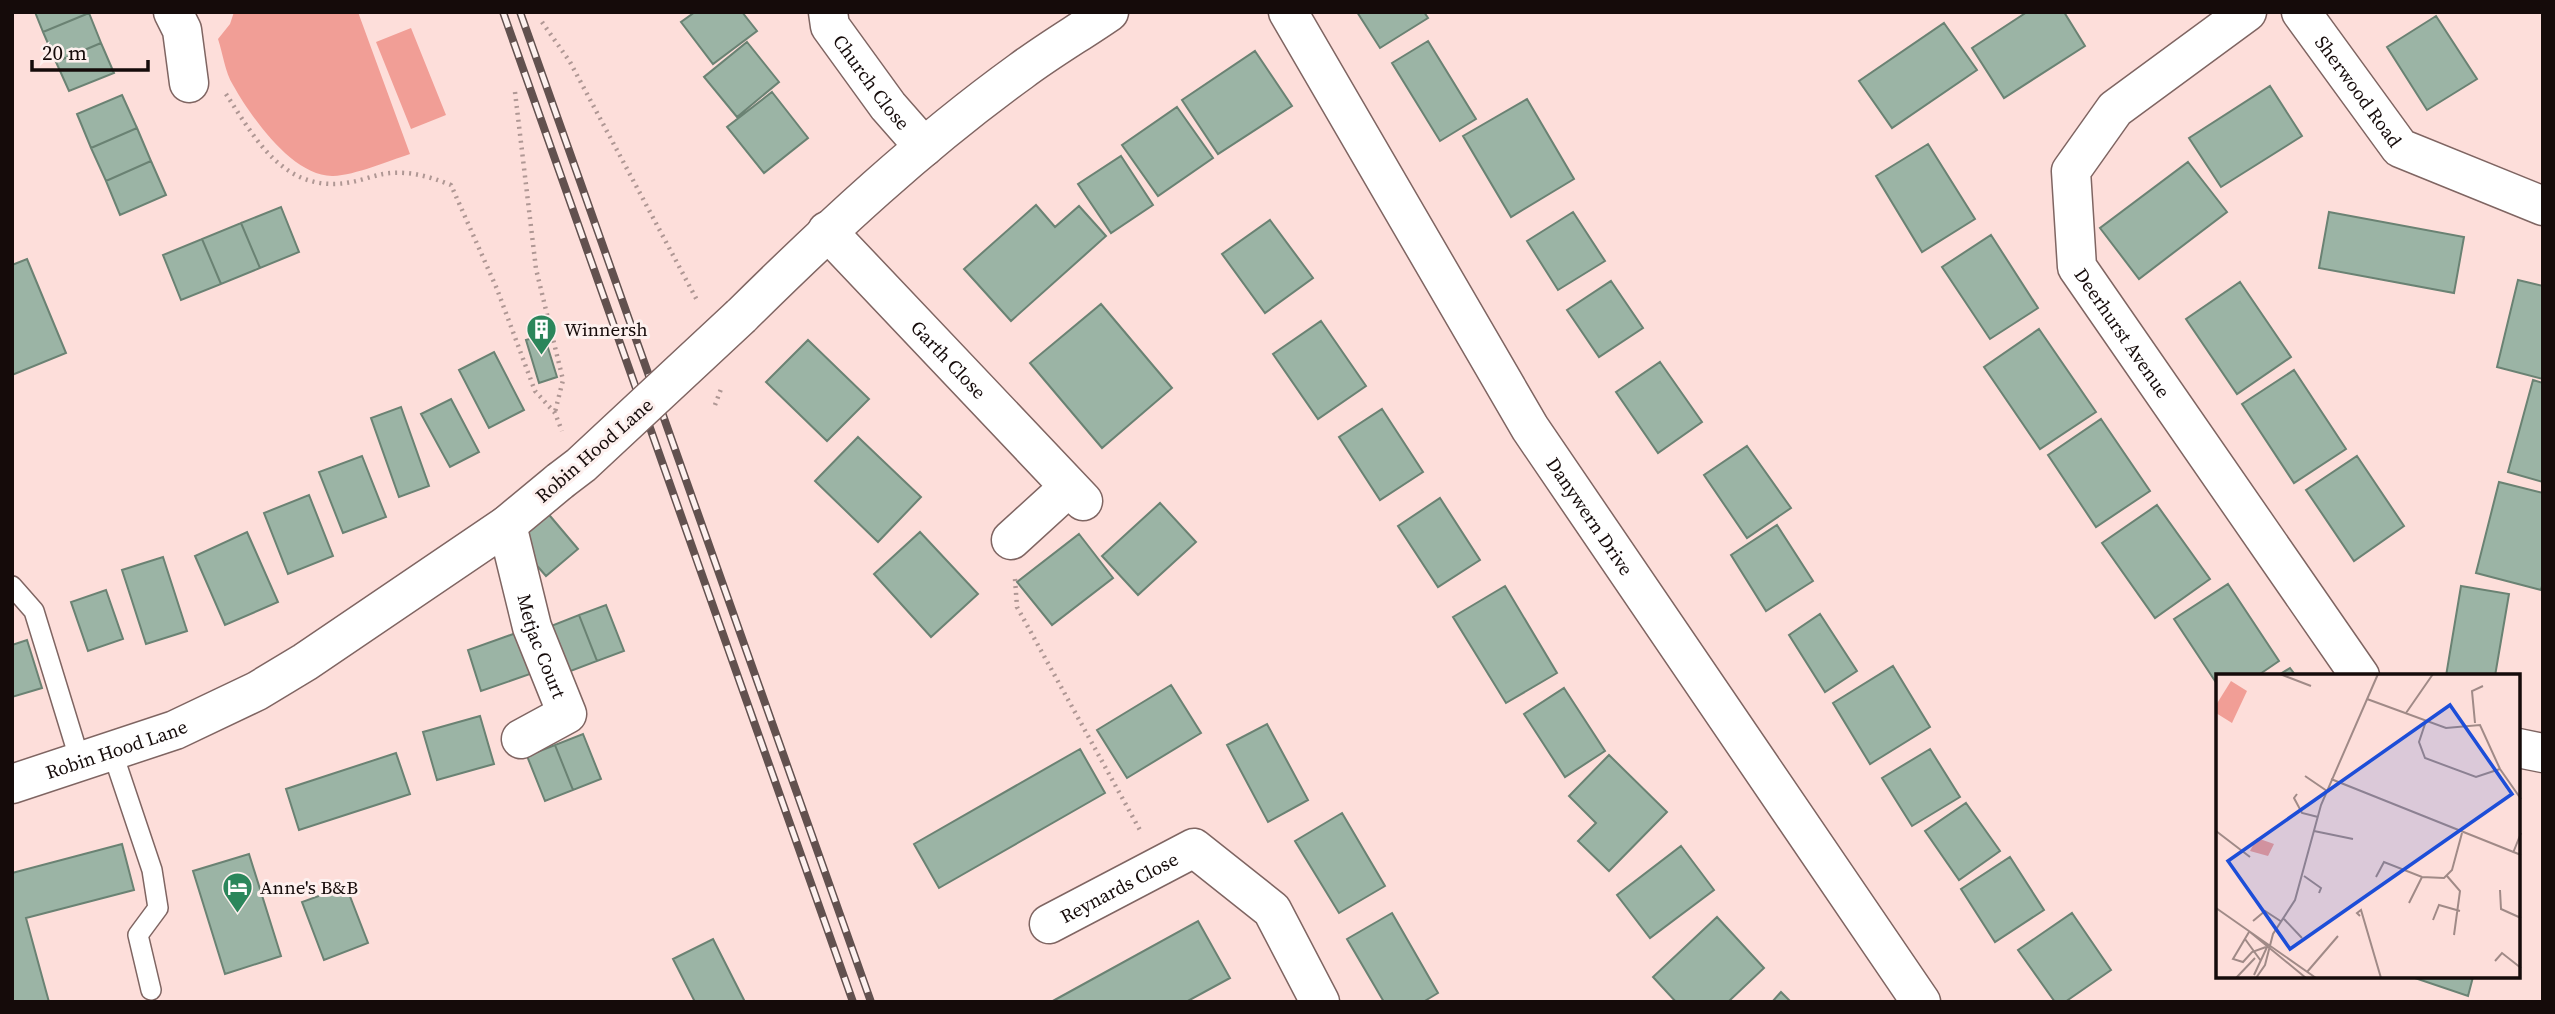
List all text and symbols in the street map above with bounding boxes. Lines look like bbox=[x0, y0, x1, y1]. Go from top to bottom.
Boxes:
scale bar bbox=[32, 28, 147, 72]
street label: Church Close bbox=[827, 29, 916, 135]
street label: Sherwood Road bbox=[2309, 30, 2408, 153]
text: 20 m bbox=[42, 38, 87, 67]
street label: Deerhurst Avenue bbox=[2068, 263, 2177, 403]
building icon: Winnersh bbox=[524, 312, 558, 356]
street label: Garth Close bbox=[905, 315, 992, 404]
place label: Winnersh bbox=[564, 316, 648, 342]
street label: Robin Hood Lane bbox=[530, 392, 658, 508]
street label: Danywern Drive bbox=[1541, 452, 1640, 580]
street label: Metjac Court bbox=[511, 591, 573, 703]
inset map bbox=[2216, 674, 2520, 979]
street label: Robin Hood Lane bbox=[42, 713, 192, 785]
street label: Reynards Close bbox=[1055, 846, 1183, 929]
hotel icon: Anne's B&B bbox=[220, 870, 254, 914]
place label: Anne's B&B bbox=[260, 874, 358, 900]

